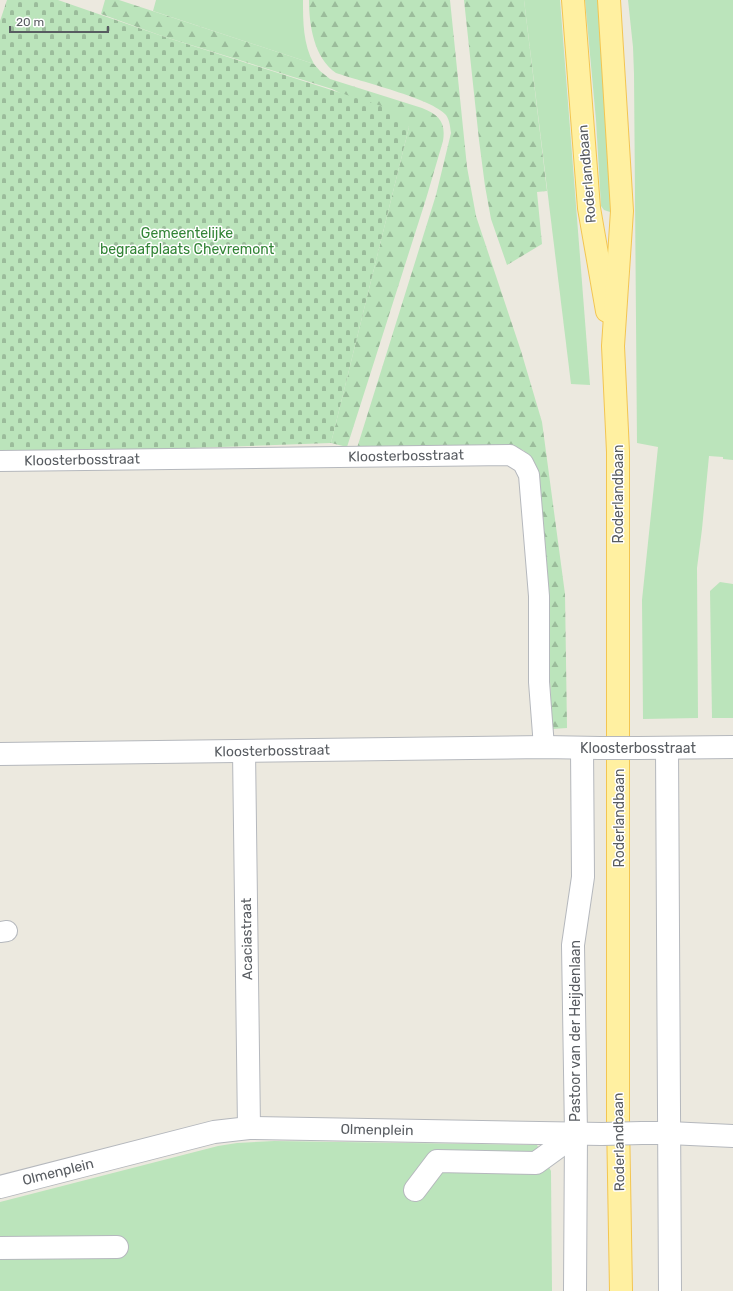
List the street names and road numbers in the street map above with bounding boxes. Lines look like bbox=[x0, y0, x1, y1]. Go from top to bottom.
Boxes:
street label: Roderlandbaan bbox=[574, 124, 600, 224]
street label: Roderlandbaan bbox=[610, 445, 627, 543]
street label: Kloosterbosstraat bbox=[348, 446, 465, 466]
street label: Kloosterbosstraat bbox=[24, 450, 141, 470]
street label: Kloosterbosstraat bbox=[580, 740, 696, 757]
street label: Kloosterbosstraat bbox=[214, 741, 331, 761]
street label: Roderlandbaan bbox=[611, 769, 628, 867]
street label: Acaciastraat bbox=[238, 897, 256, 980]
street label: Pastoor van der Heijdenlaan bbox=[567, 940, 584, 1122]
street label: Roderlandbaan bbox=[610, 1092, 628, 1192]
street label: Olmenplein bbox=[340, 1121, 414, 1139]
street label: Olmenplein bbox=[20, 1155, 96, 1189]

